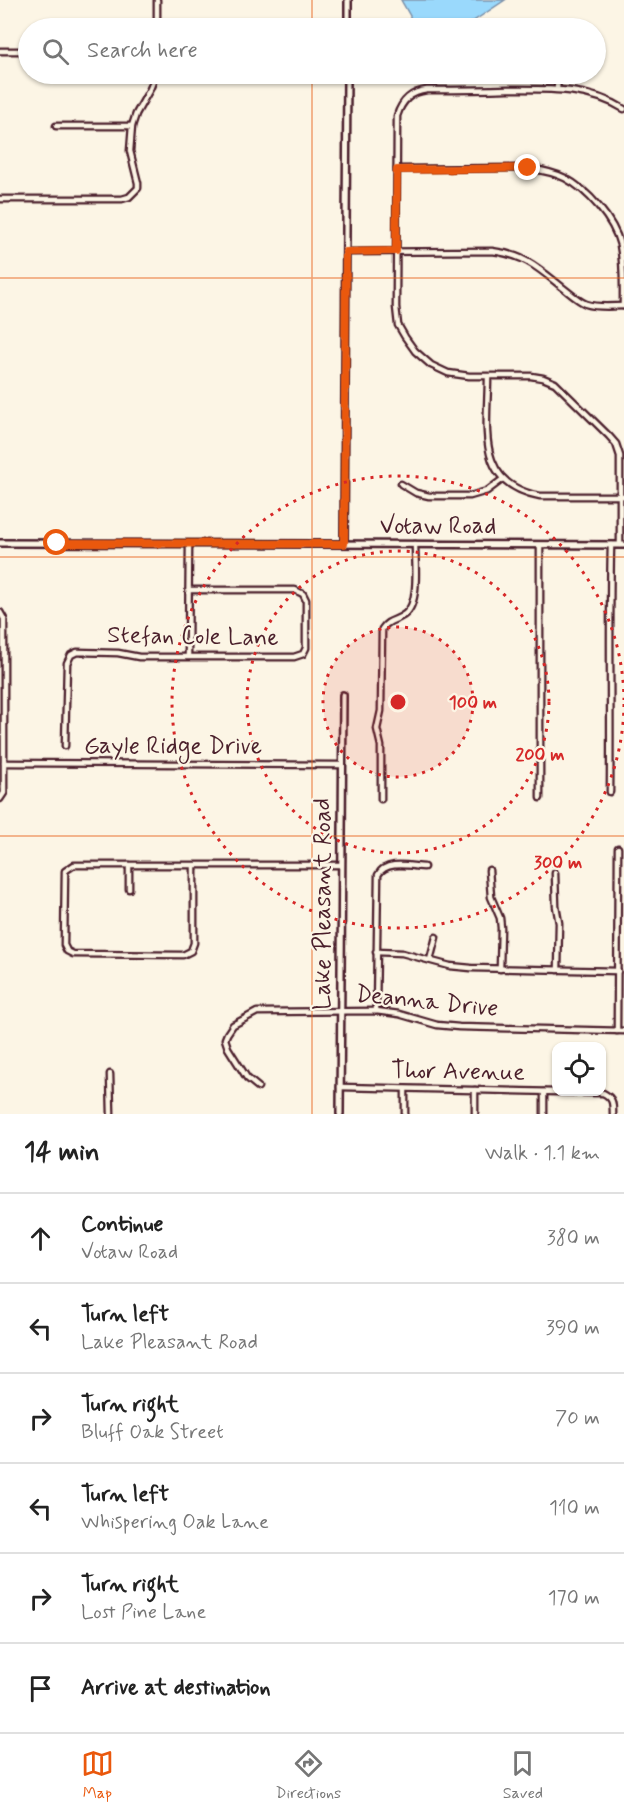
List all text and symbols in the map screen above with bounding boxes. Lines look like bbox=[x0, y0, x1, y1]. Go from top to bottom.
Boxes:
search box bbox=[18, 18, 606, 84]
icon: search bbox=[39, 35, 72, 68]
text: Search here bbox=[87, 37, 198, 65]
route end bbox=[514, 154, 540, 180]
street label: Votaw Road bbox=[380, 511, 496, 542]
route start bbox=[43, 529, 69, 555]
street label: Stefan Cole Lane bbox=[107, 620, 279, 654]
text: 100 m bbox=[449, 691, 497, 715]
centre of rings bbox=[388, 692, 408, 712]
street label: Gayle Ridge Drive bbox=[84, 731, 262, 764]
text: 200 m bbox=[515, 743, 565, 767]
street label: Lake Pleasant Road bbox=[308, 798, 339, 1010]
text: 300 m bbox=[534, 851, 582, 875]
street label: Deanna Drive bbox=[354, 979, 500, 1025]
map controls bbox=[552, 1042, 606, 1096]
button: locate bbox=[552, 1042, 606, 1096]
street label: Thor Avenue bbox=[391, 1055, 525, 1089]
text: 14 min bbox=[24, 1136, 100, 1170]
text: Walk · 1.1 km bbox=[485, 1140, 600, 1167]
text: Continue bbox=[81, 1211, 163, 1239]
icon: ahead bbox=[24, 1222, 57, 1255]
text: 380 m bbox=[547, 1225, 600, 1252]
text: Votaw Road bbox=[81, 1239, 178, 1266]
text: Turn left bbox=[81, 1301, 169, 1329]
icon: left bbox=[24, 1312, 57, 1345]
text: 390 m bbox=[546, 1315, 600, 1342]
text: Lake Pleasant Road bbox=[81, 1329, 258, 1356]
text: Turn right bbox=[81, 1391, 179, 1419]
icon: right bbox=[24, 1402, 57, 1435]
text: 70 m bbox=[555, 1405, 600, 1432]
text: Bluff Oak Street bbox=[81, 1419, 224, 1446]
text: Turn left bbox=[81, 1481, 169, 1509]
icon: left bbox=[24, 1492, 57, 1525]
text: 110 m bbox=[549, 1495, 600, 1522]
text: Whispering Oak Lane bbox=[81, 1509, 269, 1536]
text: Turn right bbox=[81, 1571, 179, 1599]
icon: right bbox=[24, 1582, 57, 1615]
text: 170 m bbox=[548, 1585, 600, 1612]
text: Lost Pine Lane bbox=[81, 1599, 206, 1626]
icon: arrive bbox=[24, 1672, 57, 1705]
text: Arrive at destination bbox=[81, 1674, 271, 1702]
tab: Map bbox=[81, 1747, 114, 1804]
tab: Directions bbox=[275, 1747, 341, 1804]
tab: Saved bbox=[503, 1747, 543, 1804]

